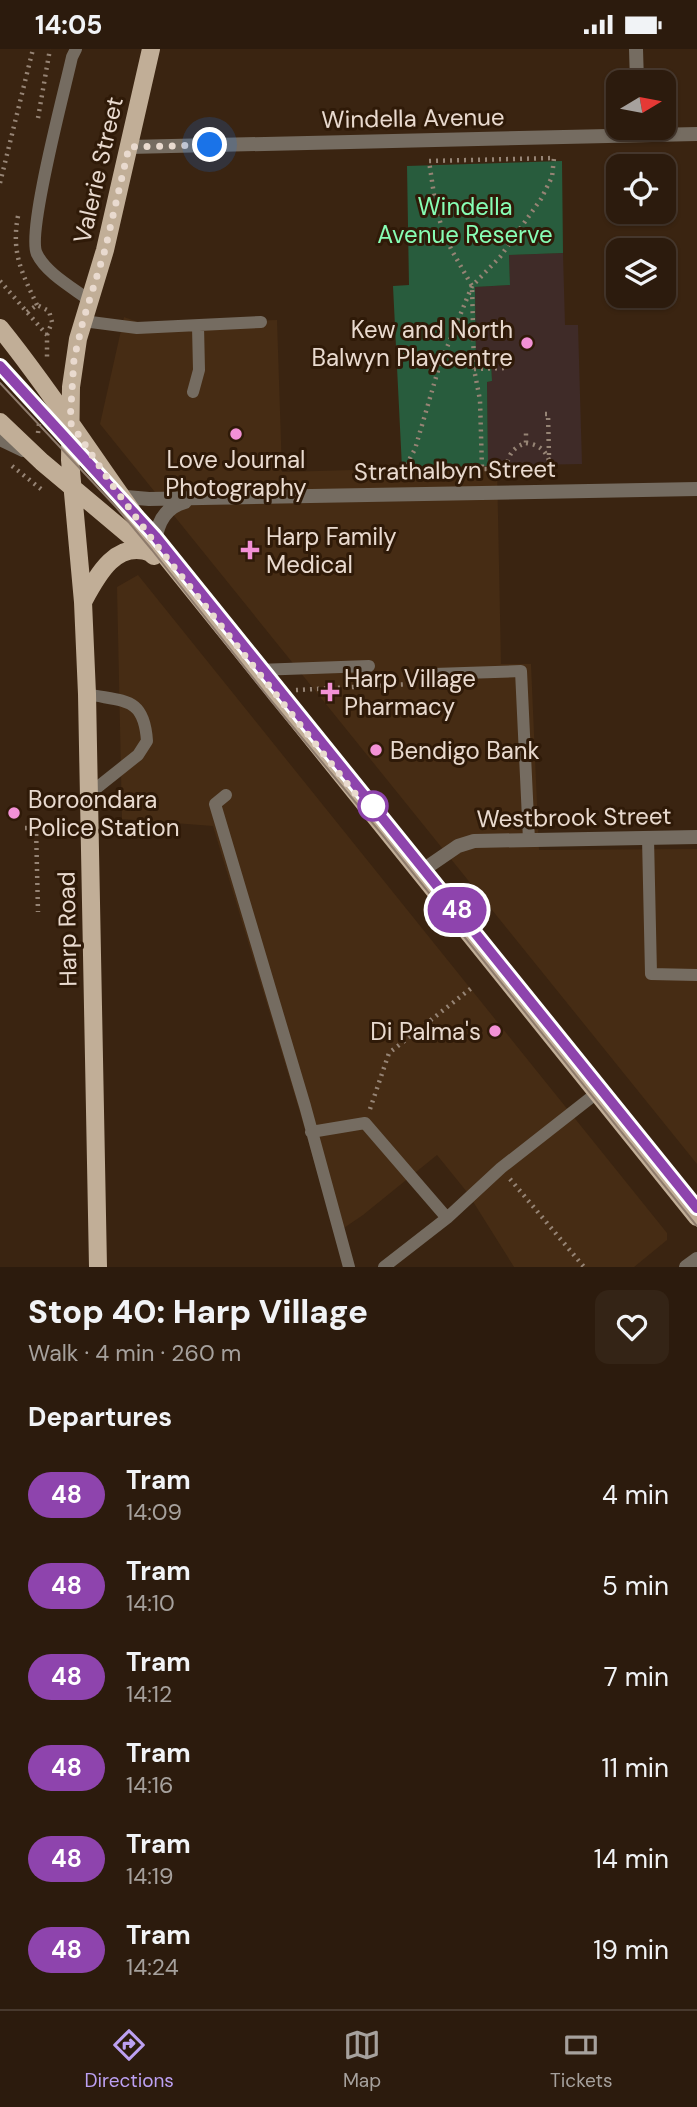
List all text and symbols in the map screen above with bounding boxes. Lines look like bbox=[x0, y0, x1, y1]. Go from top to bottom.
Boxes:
text: 14:05 bbox=[35, 8, 102, 42]
north arrow bbox=[606, 70, 676, 140]
map controls bbox=[606, 70, 676, 308]
street label: Valerie Street bbox=[66, 94, 130, 246]
street label: Windella Avenue bbox=[321, 101, 505, 135]
your location bbox=[192, 127, 227, 162]
button: locate bbox=[606, 154, 676, 224]
park label: Windella Avenue Reserve bbox=[377, 191, 553, 250]
button: layers bbox=[606, 238, 676, 308]
place label: Kew and North Balwyn Playcentre bbox=[312, 314, 513, 373]
marker: Kew and North Balwyn Playcentre bbox=[519, 335, 535, 351]
marker: Love Journal Photography bbox=[228, 426, 244, 442]
place label: Love Journal Photography bbox=[165, 444, 307, 503]
street label: Strathalbyn Street bbox=[354, 453, 556, 487]
place label: Harp Family Medical bbox=[266, 521, 397, 580]
marker: Harp Family Medical bbox=[240, 540, 260, 560]
place label: Harp Village Pharmacy bbox=[344, 663, 476, 722]
marker: Harp Village Pharmacy bbox=[322, 684, 338, 700]
place label: Bendigo Bank bbox=[390, 735, 540, 766]
marker: Bendigo Bank bbox=[368, 742, 384, 758]
place label: Boroondara Police Station bbox=[28, 784, 180, 843]
unlabelled marker bbox=[358, 791, 388, 821]
street label: Westbrook Street bbox=[476, 800, 672, 834]
marker: Boroondara Police Station bbox=[6, 805, 22, 821]
street label: Harp Road bbox=[50, 871, 84, 987]
line badge: 48 bbox=[426, 887, 489, 933]
text: 48 bbox=[442, 894, 472, 925]
place label: Di Palma's bbox=[370, 1016, 481, 1047]
marker: Di Palma's bbox=[487, 1023, 503, 1039]
text: Stop 40: Harp Village bbox=[28, 1290, 368, 1333]
button: heart bbox=[595, 1290, 669, 1364]
text: Walk · 4 min · 260 m bbox=[28, 1338, 241, 1368]
text: Departures bbox=[28, 1400, 172, 1434]
text: Tram bbox=[126, 1463, 191, 1497]
text: 4 min bbox=[602, 1478, 669, 1512]
text: 48 bbox=[51, 1479, 82, 1510]
text: 14:09 bbox=[126, 1497, 182, 1527]
text: Tram bbox=[126, 1554, 191, 1588]
text: 5 min bbox=[602, 1569, 669, 1603]
text: 48 bbox=[51, 1570, 82, 1601]
text: 14:10 bbox=[126, 1588, 175, 1618]
text: Tram bbox=[126, 1645, 191, 1679]
text: 7 min bbox=[604, 1660, 669, 1694]
text: 48 bbox=[51, 1661, 82, 1692]
text: 14:12 bbox=[126, 1679, 172, 1709]
text: Tram bbox=[126, 1736, 191, 1770]
text: 11 min bbox=[602, 1751, 669, 1785]
text: 48 bbox=[51, 1752, 82, 1783]
text: 14:16 bbox=[126, 1770, 173, 1800]
text: Tram bbox=[126, 1827, 191, 1861]
text: 14 min bbox=[594, 1842, 669, 1876]
text: 48 bbox=[51, 1843, 82, 1874]
text: 14:19 bbox=[126, 1861, 173, 1891]
text: Tram bbox=[126, 1918, 191, 1952]
text: 19 min bbox=[593, 1933, 669, 1967]
text: 48 bbox=[51, 1934, 82, 1965]
text: 14:24 bbox=[126, 1952, 179, 1982]
tab: Directions bbox=[84, 2026, 174, 2093]
tab: Map bbox=[343, 2026, 381, 2093]
tab: Tickets bbox=[550, 2026, 613, 2093]

